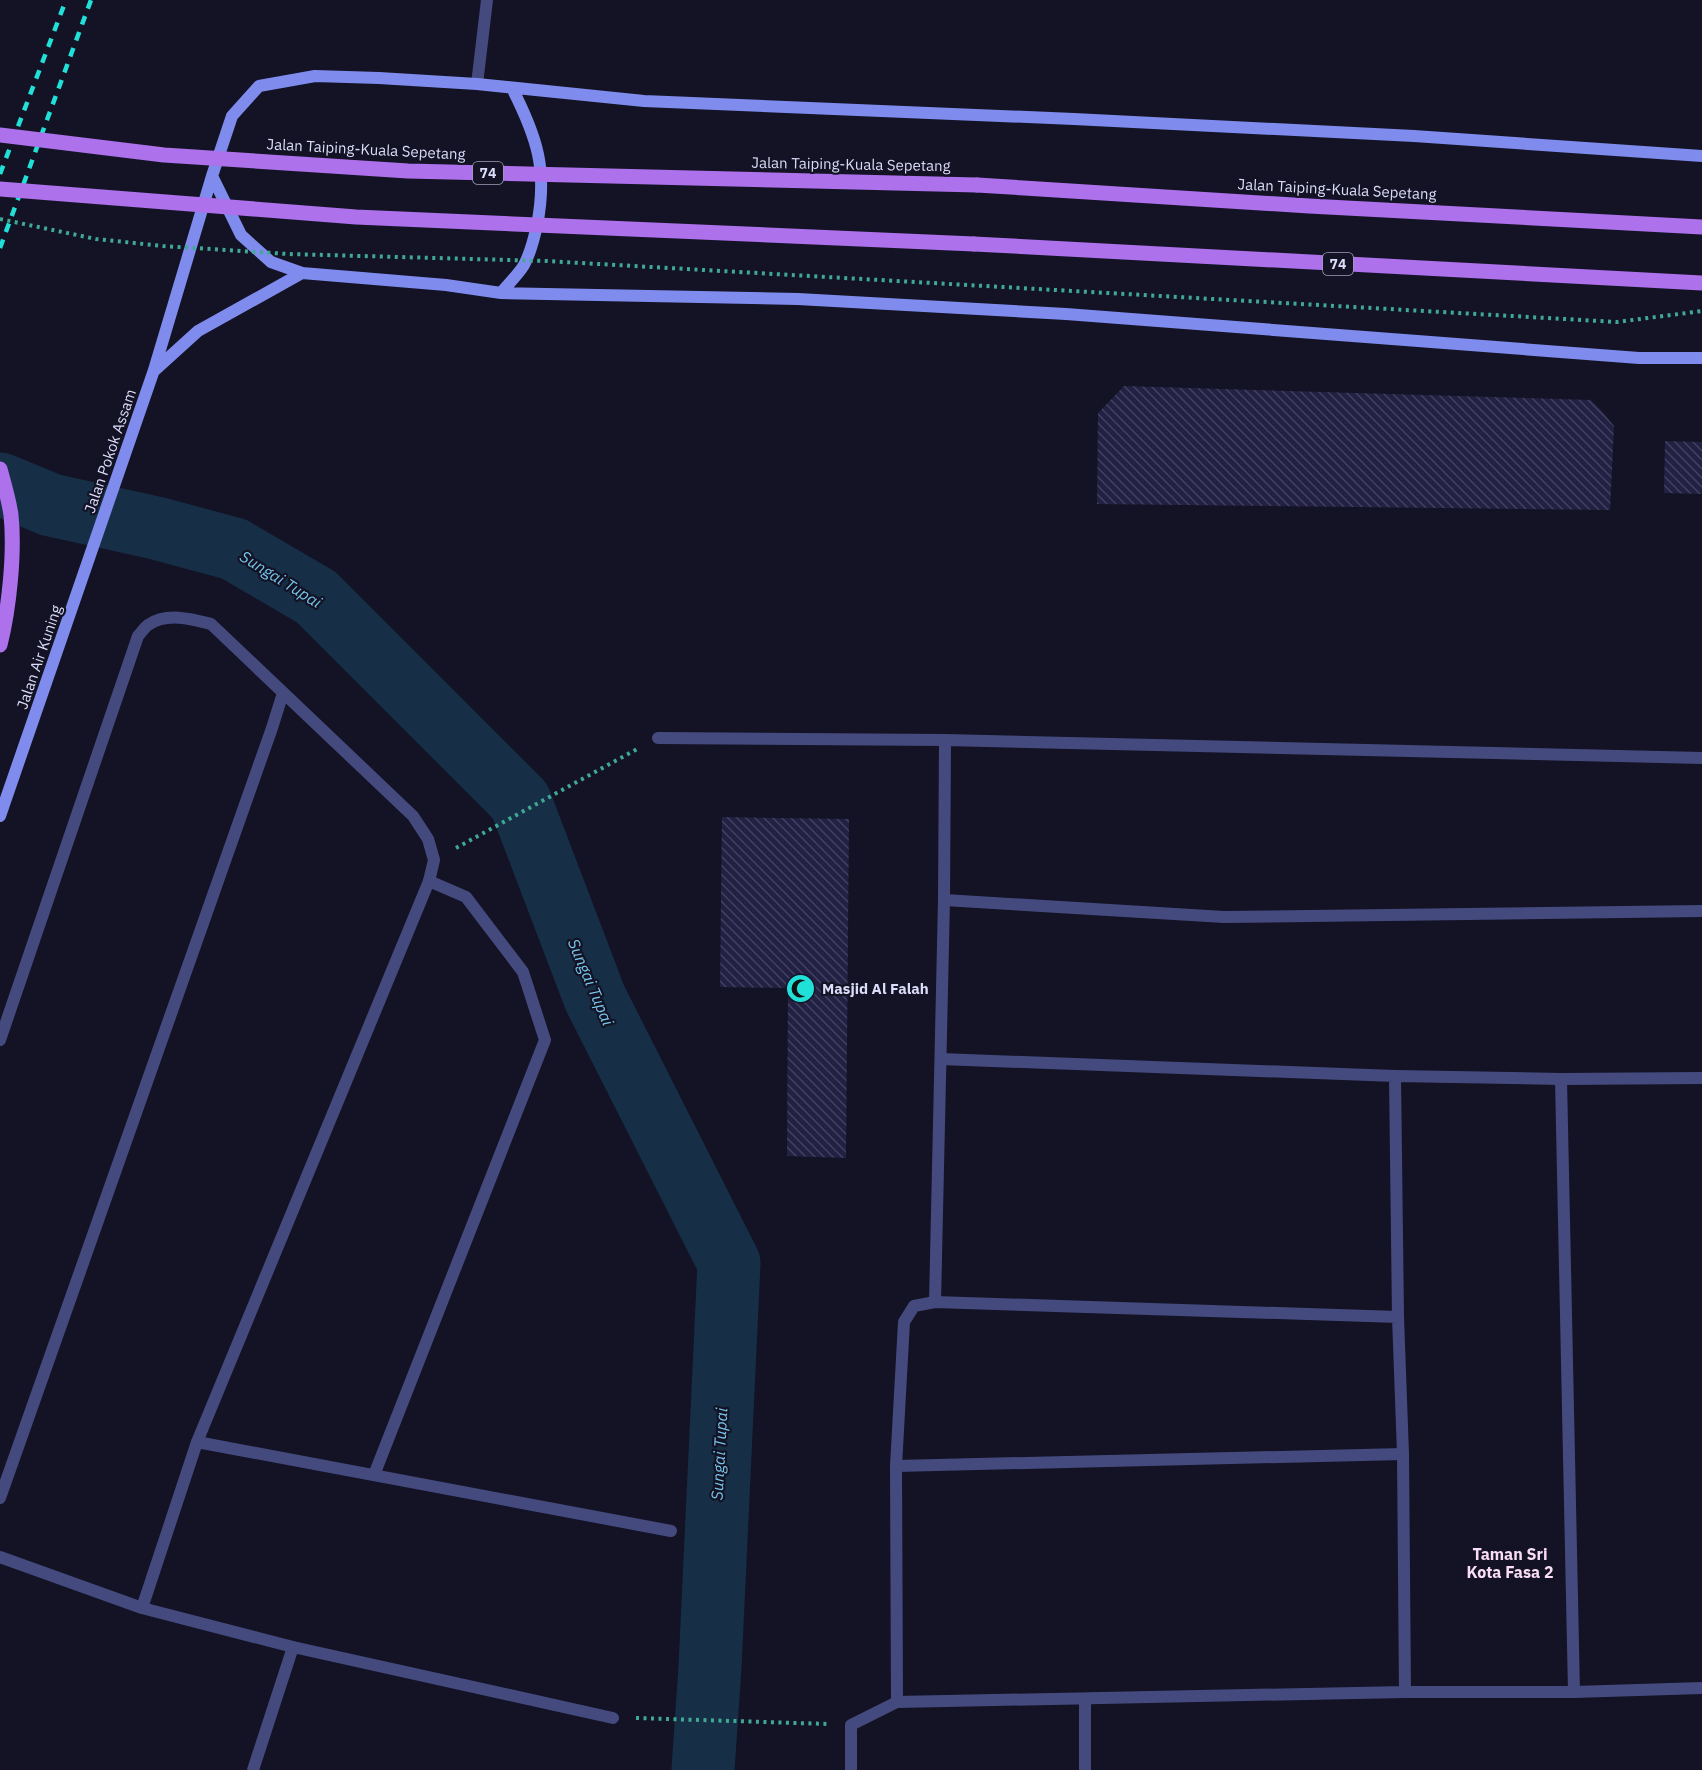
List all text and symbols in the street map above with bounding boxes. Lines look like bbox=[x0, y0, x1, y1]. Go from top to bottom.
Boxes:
street label: Jalan Taiping-Kuala Sepetang bbox=[266, 134, 466, 164]
street label: Jalan Taiping-Kuala Sepetang bbox=[751, 153, 951, 175]
road number: 74 bbox=[473, 162, 503, 184]
street label: Jalan Taiping-Kuala Sepetang bbox=[1237, 174, 1437, 204]
road number: 74 bbox=[1323, 253, 1353, 275]
street label: Jalan Pokok Assam bbox=[80, 387, 140, 515]
water label: Sungai Tupai bbox=[236, 546, 326, 612]
street label: Jalan Air Kuning bbox=[12, 602, 66, 712]
water label: Sungai Tupai bbox=[564, 936, 619, 1029]
mosque icon: Masjid Al Falah bbox=[785, 972, 817, 1004]
place label: Masjid Al Falah bbox=[822, 979, 929, 998]
water label: Sungai Tupai bbox=[707, 1407, 731, 1501]
district label: Taman Sri Kota Fasa 2 bbox=[1466, 1544, 1554, 1582]

